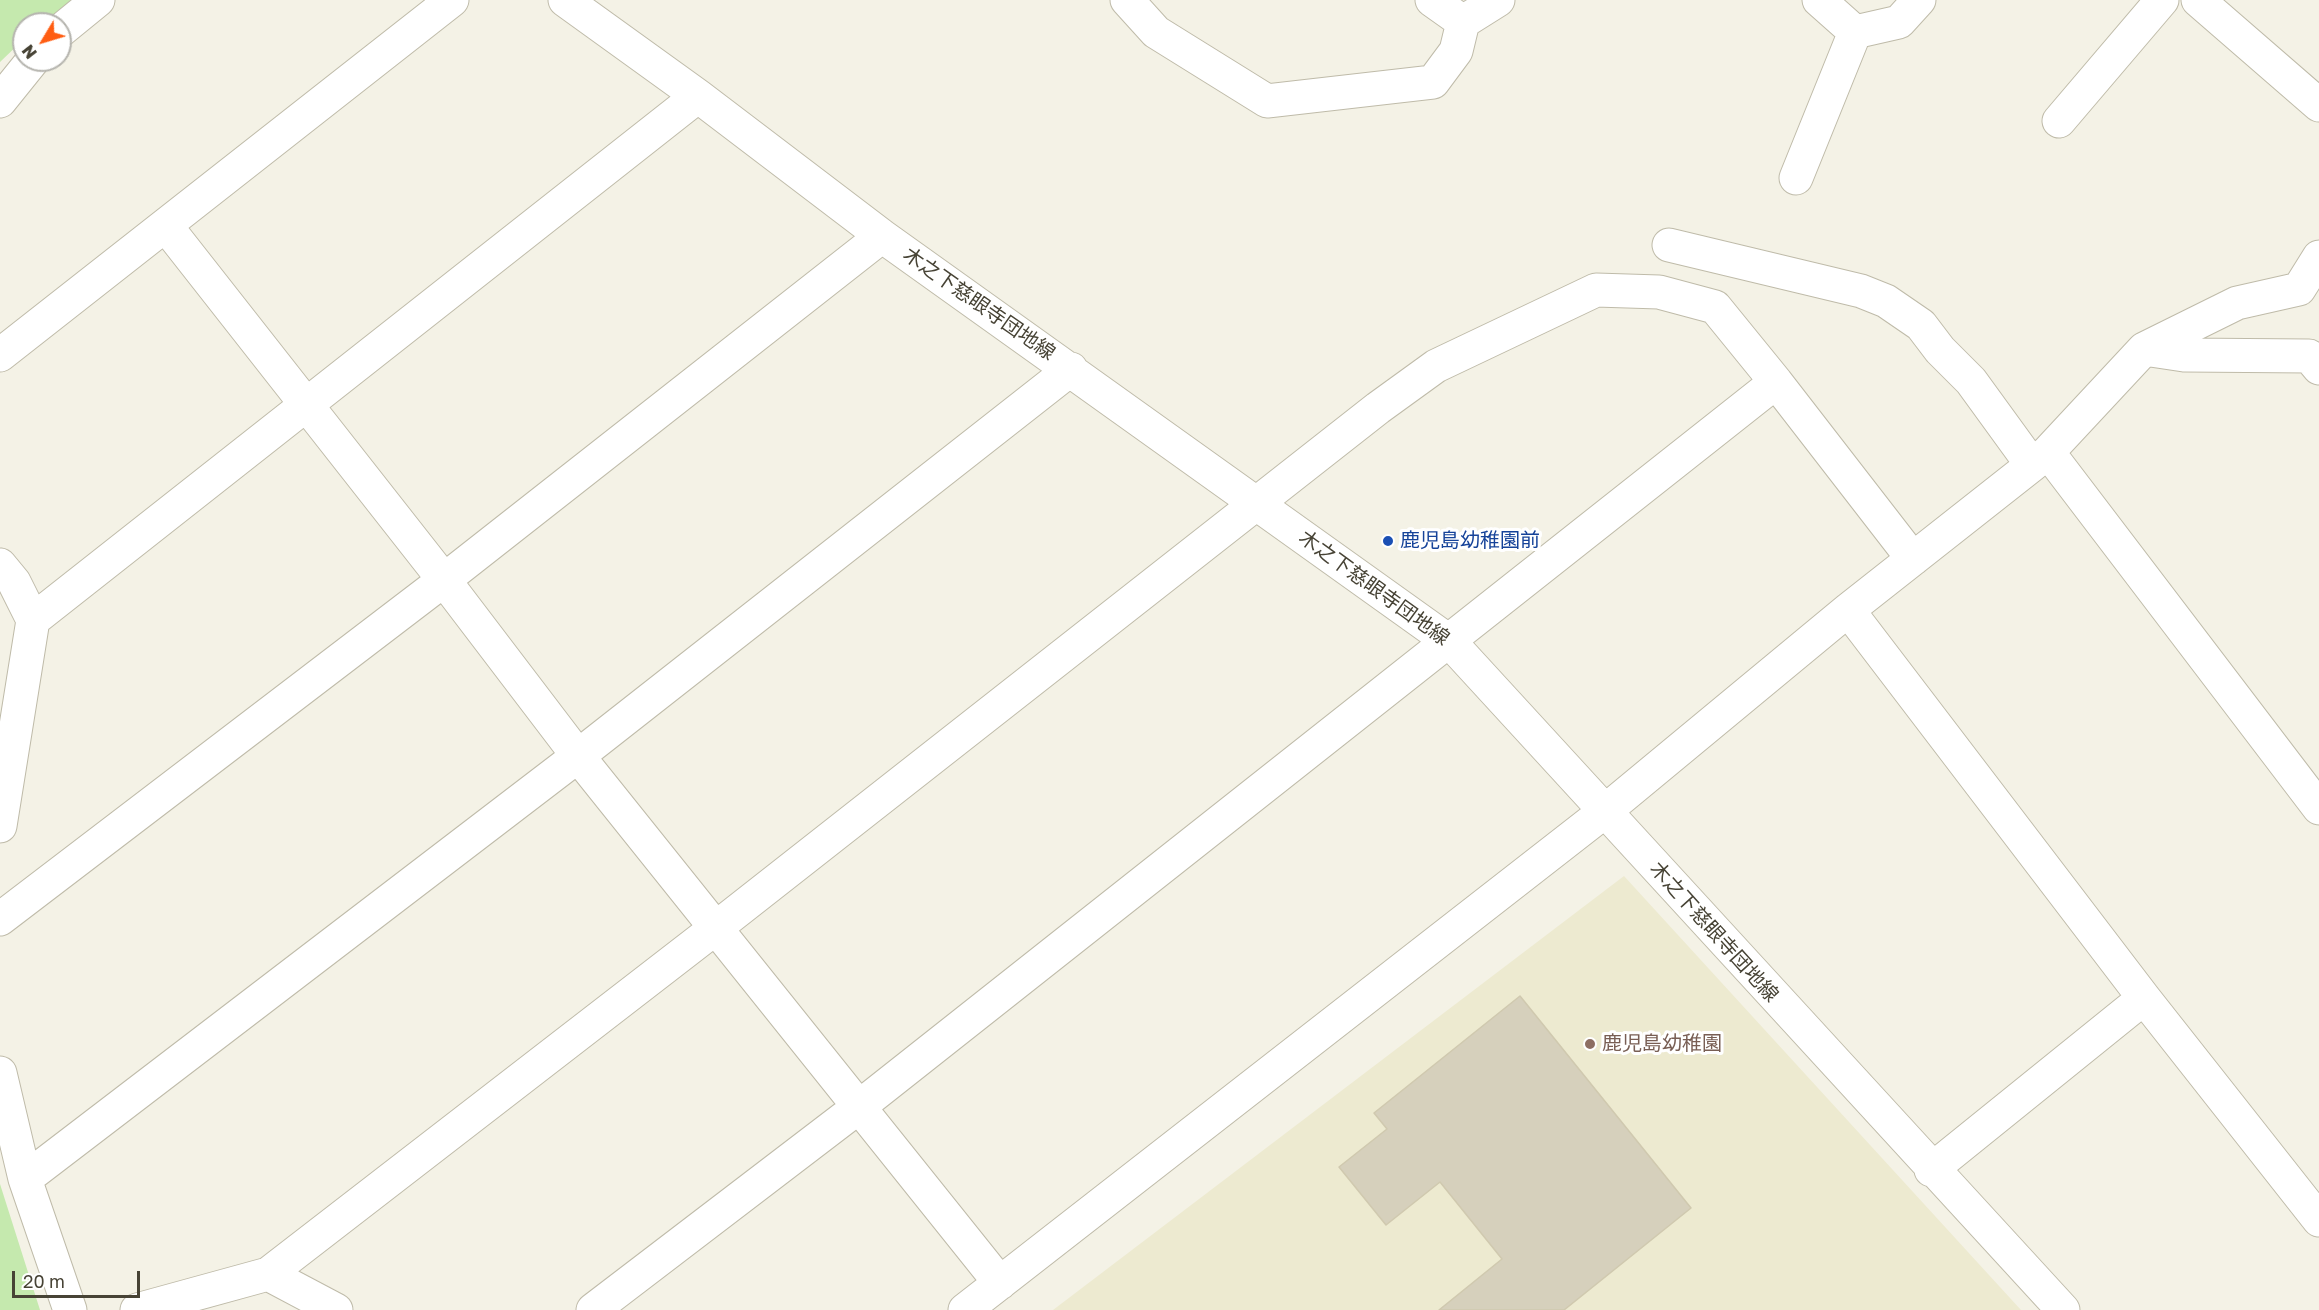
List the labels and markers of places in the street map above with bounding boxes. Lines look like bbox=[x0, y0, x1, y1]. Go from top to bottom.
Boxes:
place label: 鹿児島幼稚園前 bbox=[1400, 529, 1540, 553]
marker: 鹿児島幼稚園前 bbox=[1381, 534, 1395, 548]
place label: 鹿児島幼稚園 bbox=[1602, 1032, 1722, 1056]
marker: 鹿児島幼稚園 bbox=[1583, 1037, 1597, 1051]

